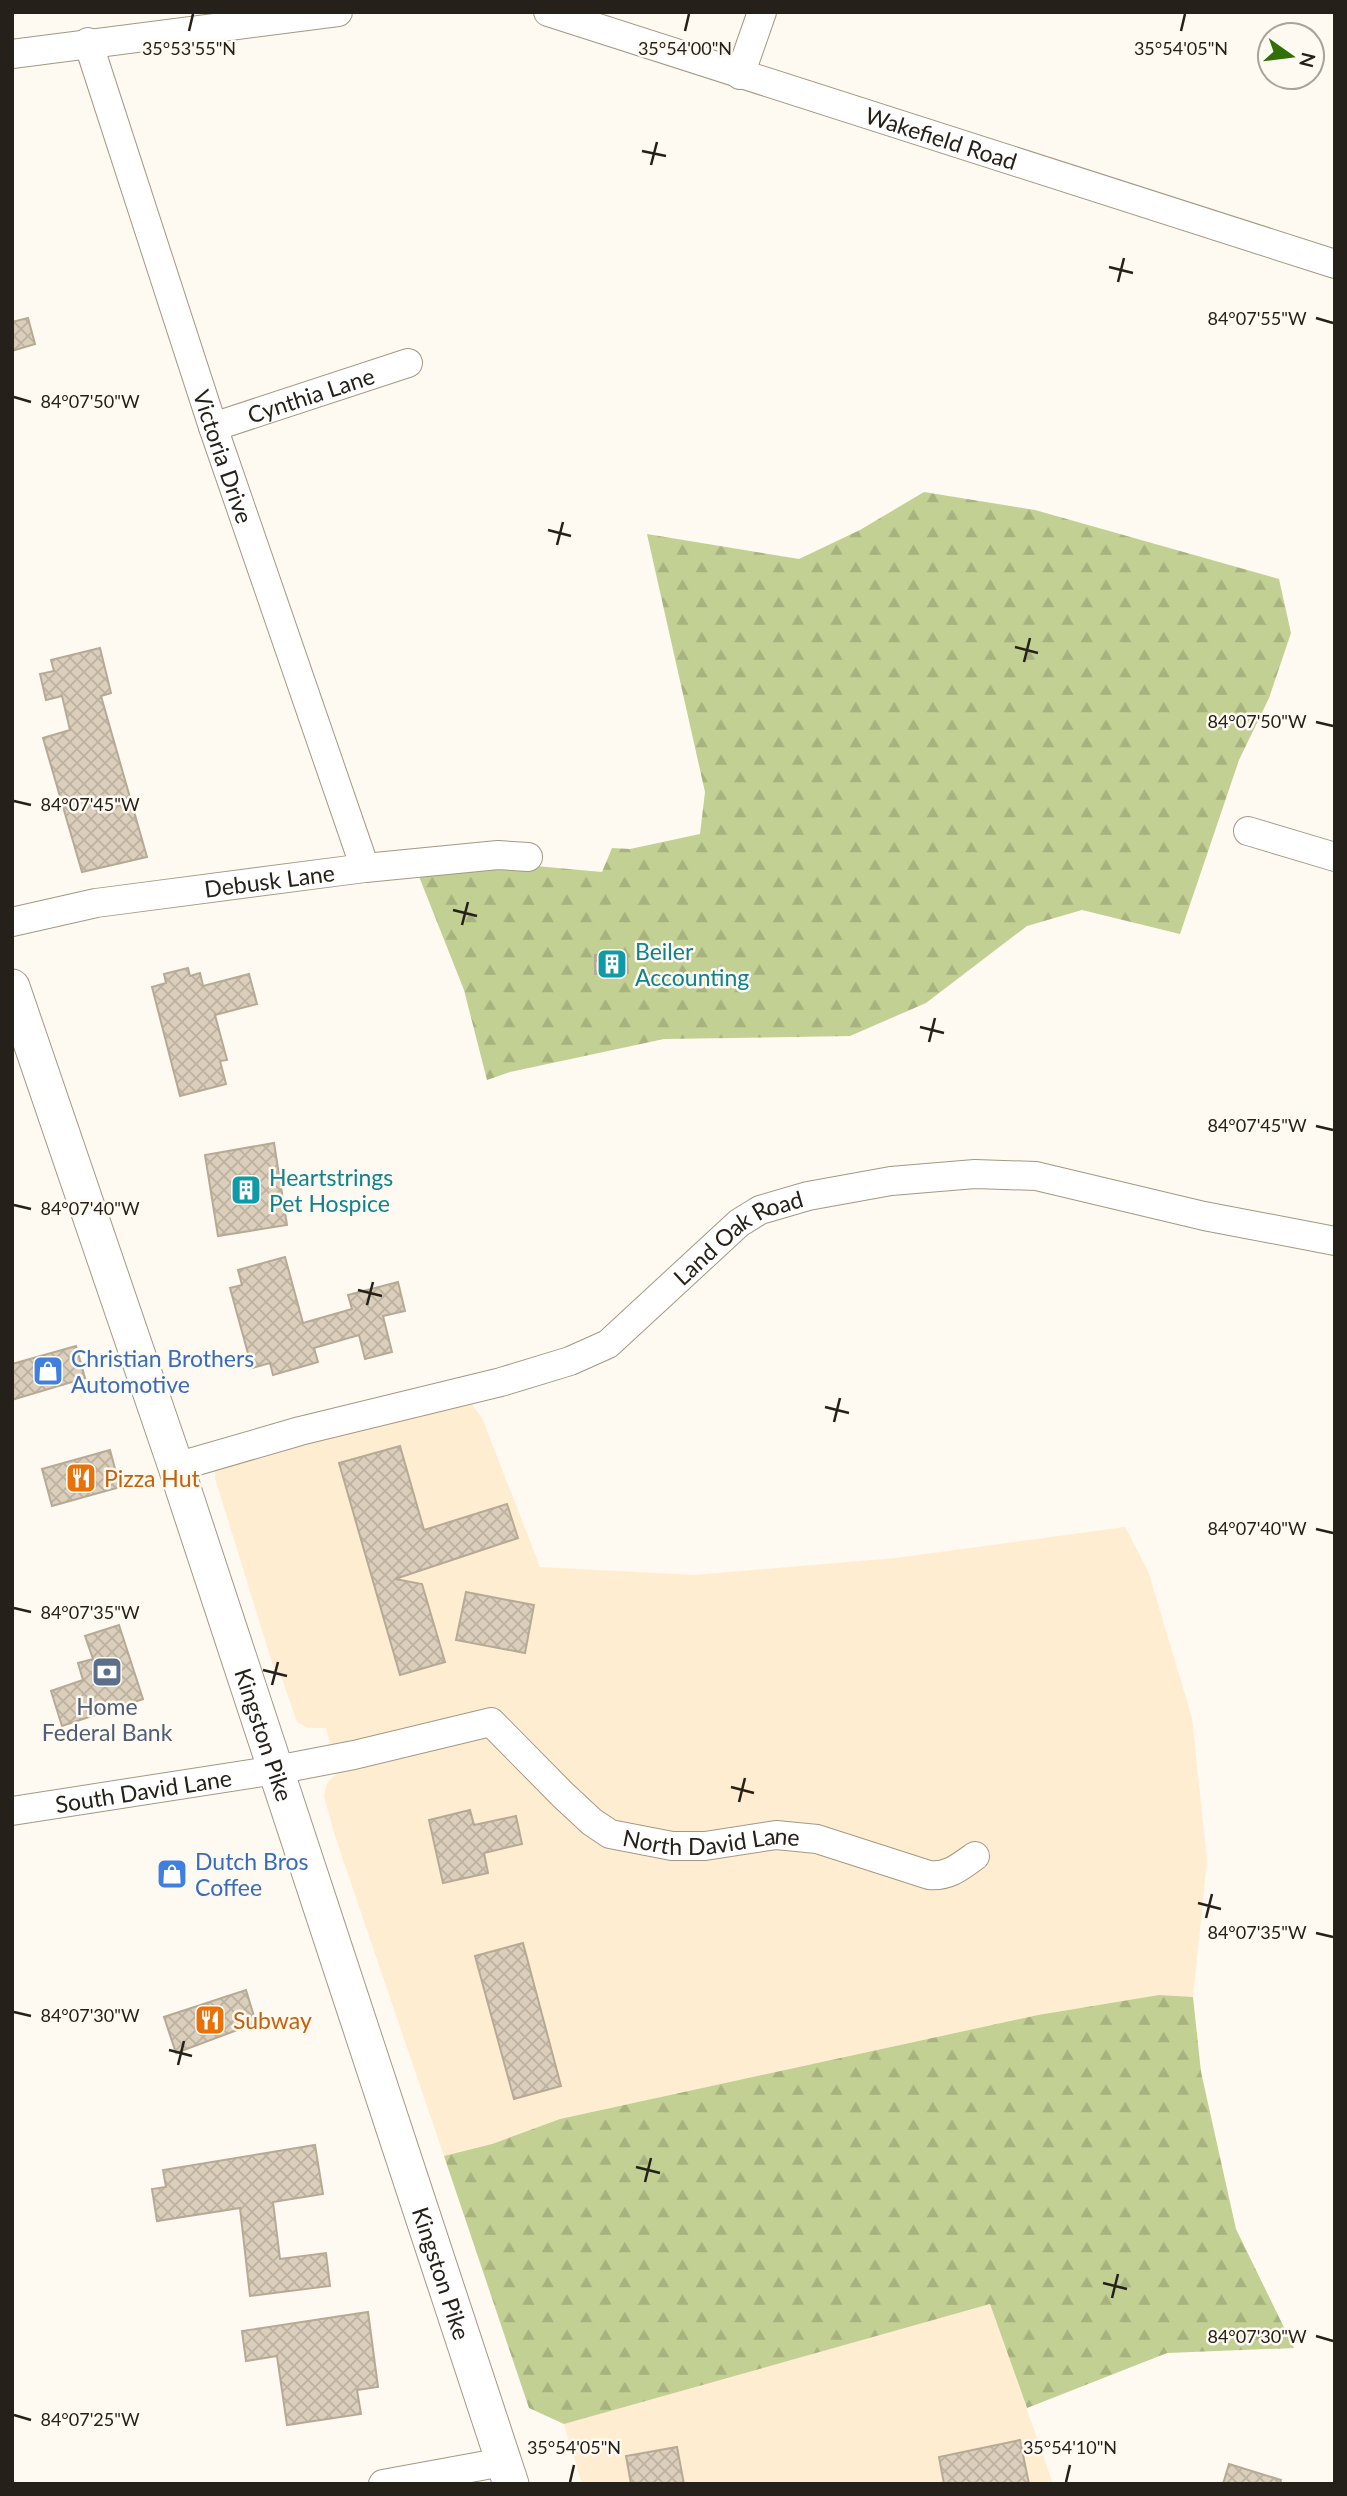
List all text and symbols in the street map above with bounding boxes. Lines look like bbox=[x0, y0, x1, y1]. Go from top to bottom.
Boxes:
north arrow bbox=[1256, 21, 1326, 91]
text: 35°53'55"N bbox=[142, 37, 236, 59]
text: 35°54'00"N bbox=[638, 37, 732, 59]
text: 35°54'05"N bbox=[1134, 37, 1228, 59]
text: N bbox=[1295, 50, 1321, 70]
street label: Wakefield Road bbox=[862, 101, 1021, 175]
text: 84°07'55"W bbox=[1207, 307, 1307, 329]
street label: Cynthia Lane bbox=[244, 361, 378, 429]
street label: Victoria Drive bbox=[188, 386, 259, 527]
text: 84°07'50"W bbox=[40, 390, 140, 412]
text: 84°07'50"W bbox=[1207, 710, 1307, 732]
text: 84°07'45"W bbox=[40, 793, 140, 815]
street label: Debusk Lane bbox=[203, 858, 336, 903]
place label: Beiler Accounting bbox=[635, 937, 749, 991]
building icon: Beiler Accounting bbox=[595, 947, 629, 981]
text: 84°07'45"W bbox=[1207, 1114, 1307, 1136]
place label: Heartstrings Pet Hospice bbox=[269, 1163, 393, 1217]
building icon: Heartstrings Pet Hospice bbox=[229, 1173, 263, 1207]
street label: Land Oak Road bbox=[667, 1184, 806, 1291]
text: 84°07'40"W bbox=[40, 1197, 140, 1219]
place label: Christian Brothers Automotive bbox=[71, 1344, 254, 1398]
shop icon: Christian Brothers Automotive bbox=[31, 1354, 65, 1388]
restaurant icon: Pizza Hut bbox=[64, 1461, 98, 1495]
place label: Pizza Hut bbox=[104, 1464, 201, 1492]
text: 84°07'40"W bbox=[1207, 1517, 1307, 1539]
text: 84°07'35"W bbox=[40, 1601, 140, 1623]
bank icon: Home Federal Bank bbox=[90, 1655, 124, 1689]
street label: Kingston Pike bbox=[229, 1665, 299, 1805]
place label: Home Federal Bank bbox=[42, 1692, 173, 1746]
street label: South David Lane bbox=[53, 1763, 234, 1818]
street label: North David Lane bbox=[621, 1821, 801, 1860]
place label: Dutch Bros Coffee bbox=[195, 1847, 309, 1901]
shop icon: Dutch Bros Coffee bbox=[155, 1857, 189, 1891]
text: 84°07'35"W bbox=[1207, 1921, 1307, 1943]
restaurant icon: Subway bbox=[193, 2003, 227, 2037]
text: 84°07'30"W bbox=[40, 2004, 140, 2026]
place label: Subway bbox=[233, 2006, 312, 2034]
street label: Kingston Pike bbox=[407, 2203, 476, 2343]
text: 84°07'30"W bbox=[1207, 2325, 1307, 2347]
text: 84°07'25"W bbox=[40, 2408, 140, 2430]
text: 35°54'05"N bbox=[527, 2436, 621, 2458]
text: 35°54'10"N bbox=[1023, 2436, 1117, 2458]

